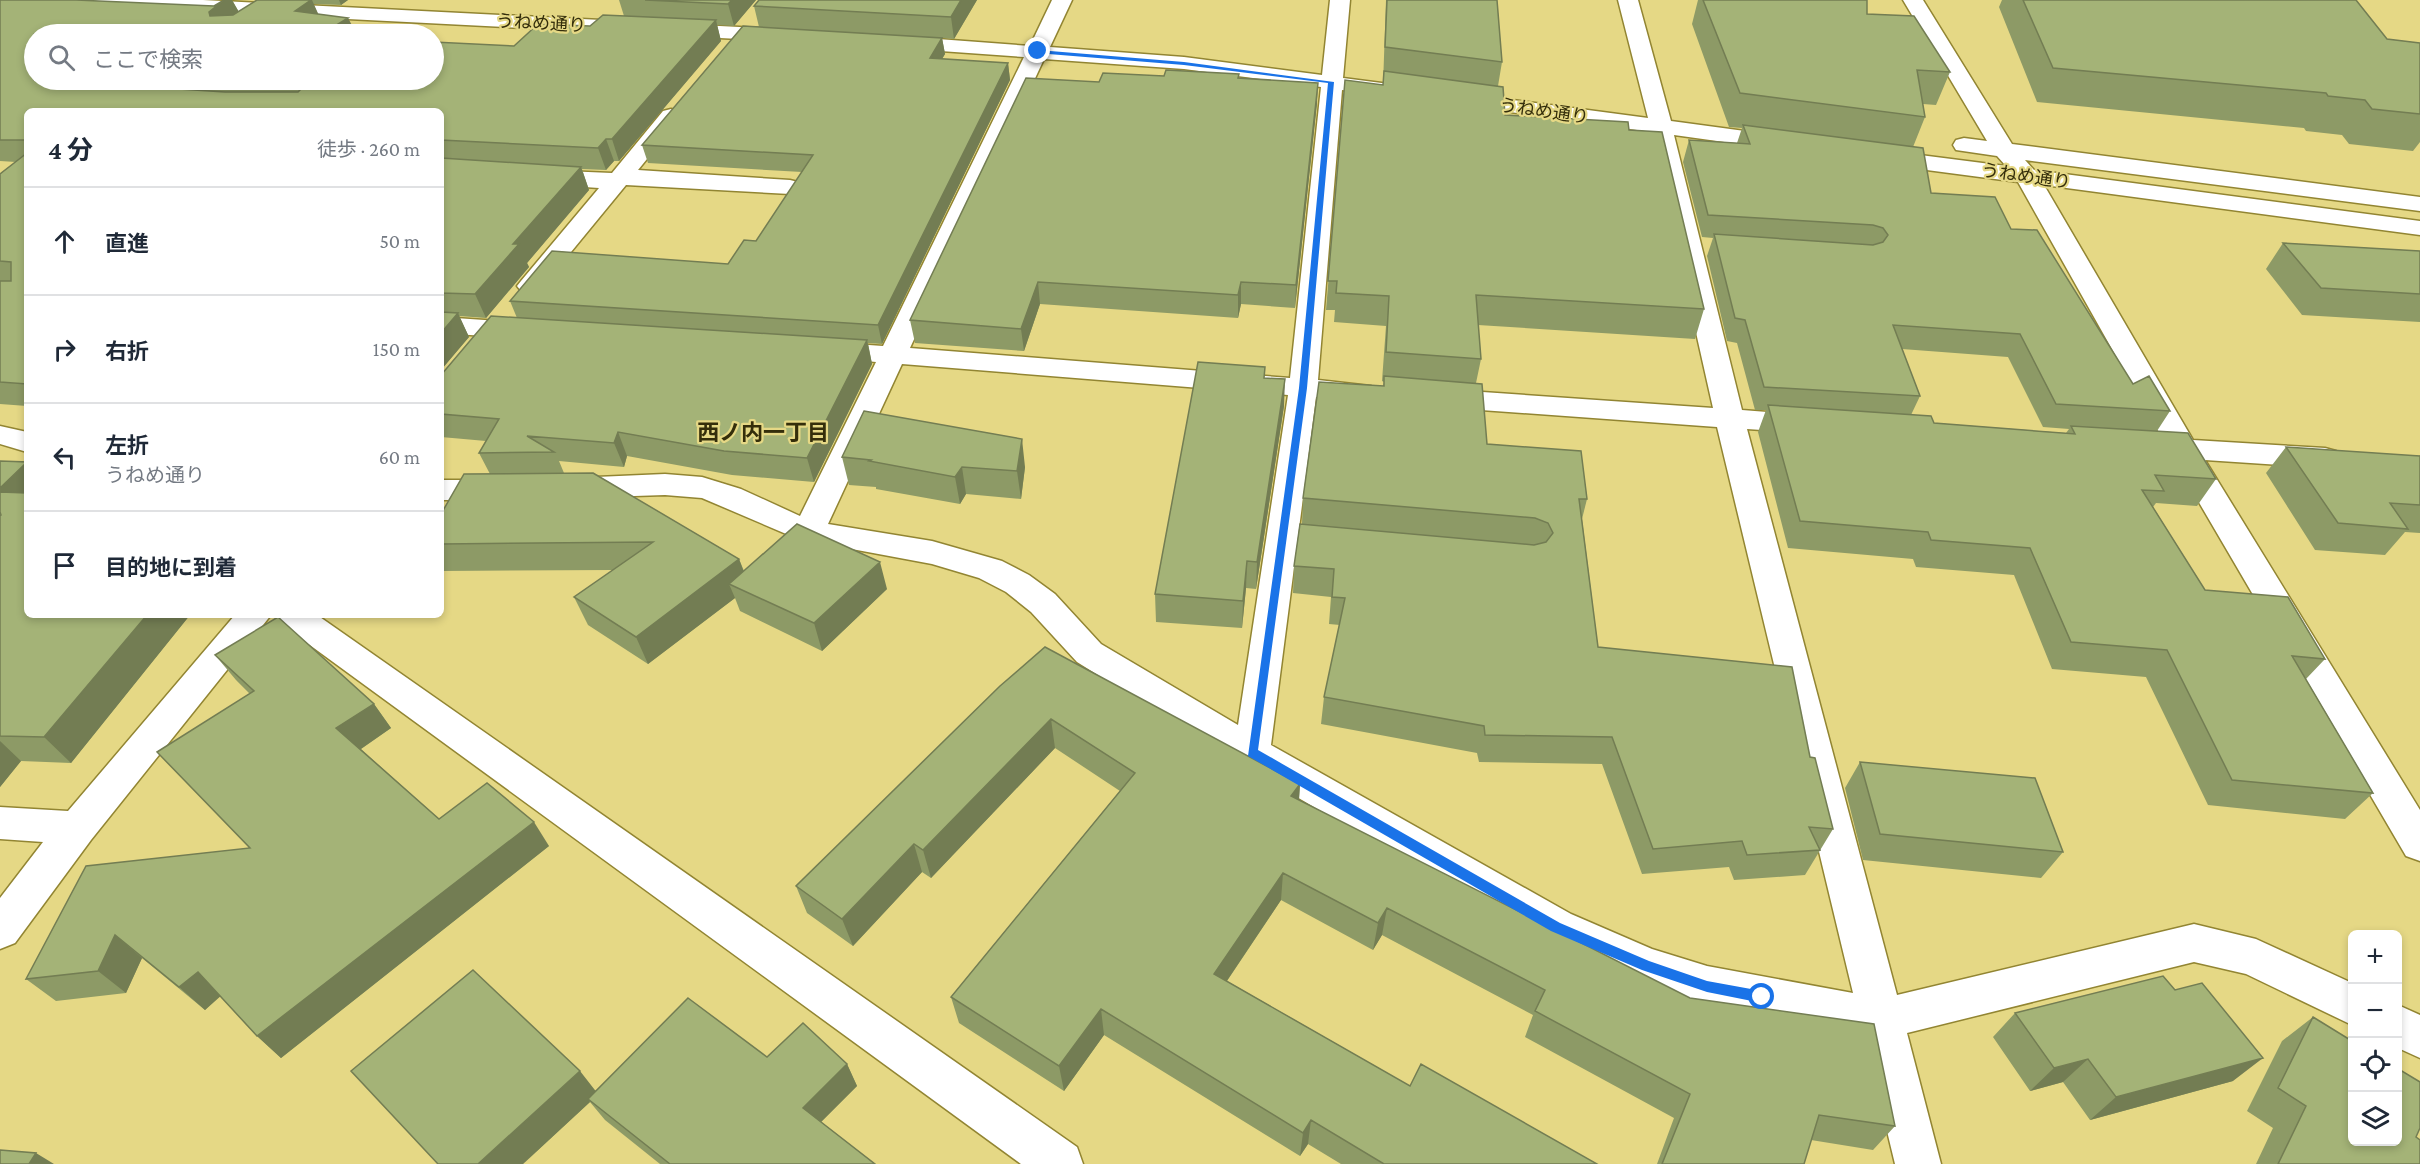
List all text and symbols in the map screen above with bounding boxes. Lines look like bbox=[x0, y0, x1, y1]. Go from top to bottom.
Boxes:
street label: うねめ通り bbox=[496, 11, 586, 35]
search box bbox=[24, 24, 444, 90]
route end bbox=[1024, 37, 1050, 63]
icon: search bbox=[45, 41, 78, 74]
text: ここで検索 bbox=[93, 47, 203, 72]
street label: うねめ通り bbox=[1498, 95, 1590, 127]
text: 4 分 bbox=[48, 136, 93, 165]
text: 徒歩 · 260 m bbox=[317, 138, 420, 160]
street label: うねめ通り bbox=[1980, 160, 2072, 192]
icon: ahead bbox=[48, 225, 81, 258]
text: 50 m bbox=[379, 230, 420, 252]
text: 直進 bbox=[105, 231, 149, 256]
icon: right bbox=[48, 333, 81, 366]
text: 150 m bbox=[373, 338, 420, 360]
text: 右折 bbox=[105, 339, 149, 364]
district label: 西ノ内一丁目 bbox=[697, 420, 829, 445]
text: 左折 bbox=[105, 433, 149, 458]
icon: left bbox=[48, 441, 81, 474]
text: 60 m bbox=[379, 446, 420, 468]
text: うねめ通り bbox=[105, 464, 205, 486]
icon: arrive bbox=[48, 549, 81, 582]
text: 目的地に到着 bbox=[105, 555, 237, 580]
map controls bbox=[2348, 930, 2402, 1146]
button: + bbox=[2348, 930, 2402, 984]
route start bbox=[1748, 983, 1774, 1009]
button: − bbox=[2348, 984, 2402, 1038]
button: locate bbox=[2348, 1038, 2402, 1092]
button: layers bbox=[2348, 1092, 2402, 1146]

